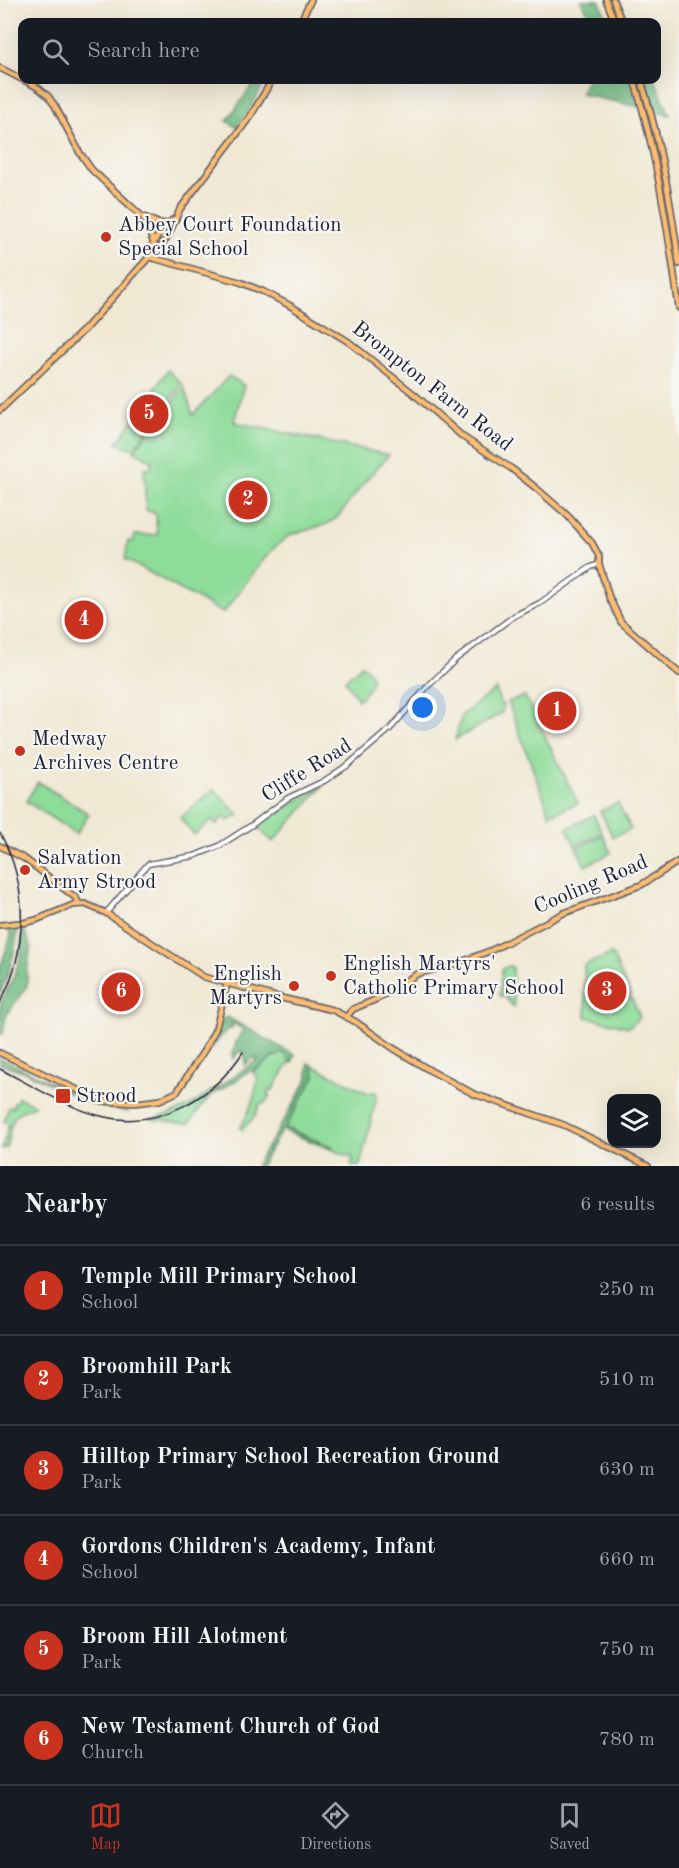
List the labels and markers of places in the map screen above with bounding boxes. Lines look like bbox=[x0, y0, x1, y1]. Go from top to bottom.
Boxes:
place label: Abbey Court Foundation Special School bbox=[118, 215, 342, 260]
marker: Abbey Court Foundation Special School bbox=[99, 230, 113, 244]
pin: 5 bbox=[130, 392, 168, 436]
pin: 2 bbox=[228, 478, 268, 522]
pin: 4 bbox=[64, 598, 104, 642]
pin: 1 bbox=[538, 688, 576, 734]
place label: Medway Archives Centre bbox=[32, 729, 178, 774]
marker: Medway Archives Centre bbox=[13, 744, 27, 758]
place label: Salvation Army Strood bbox=[37, 848, 156, 893]
marker: Salvation Army Strood bbox=[18, 863, 32, 877]
place label: English Martyrs' Catholic Primary School bbox=[343, 954, 565, 999]
place label: English Martyrs bbox=[209, 964, 282, 1009]
pin: 3 bbox=[588, 968, 626, 1014]
marker: English Martyrs' Catholic Primary School bbox=[324, 969, 338, 983]
pin: 6 bbox=[102, 970, 140, 1014]
marker: English Martyrs bbox=[287, 979, 301, 993]
place label: Strood bbox=[76, 1086, 137, 1107]
marker: Strood bbox=[54, 1087, 72, 1105]

